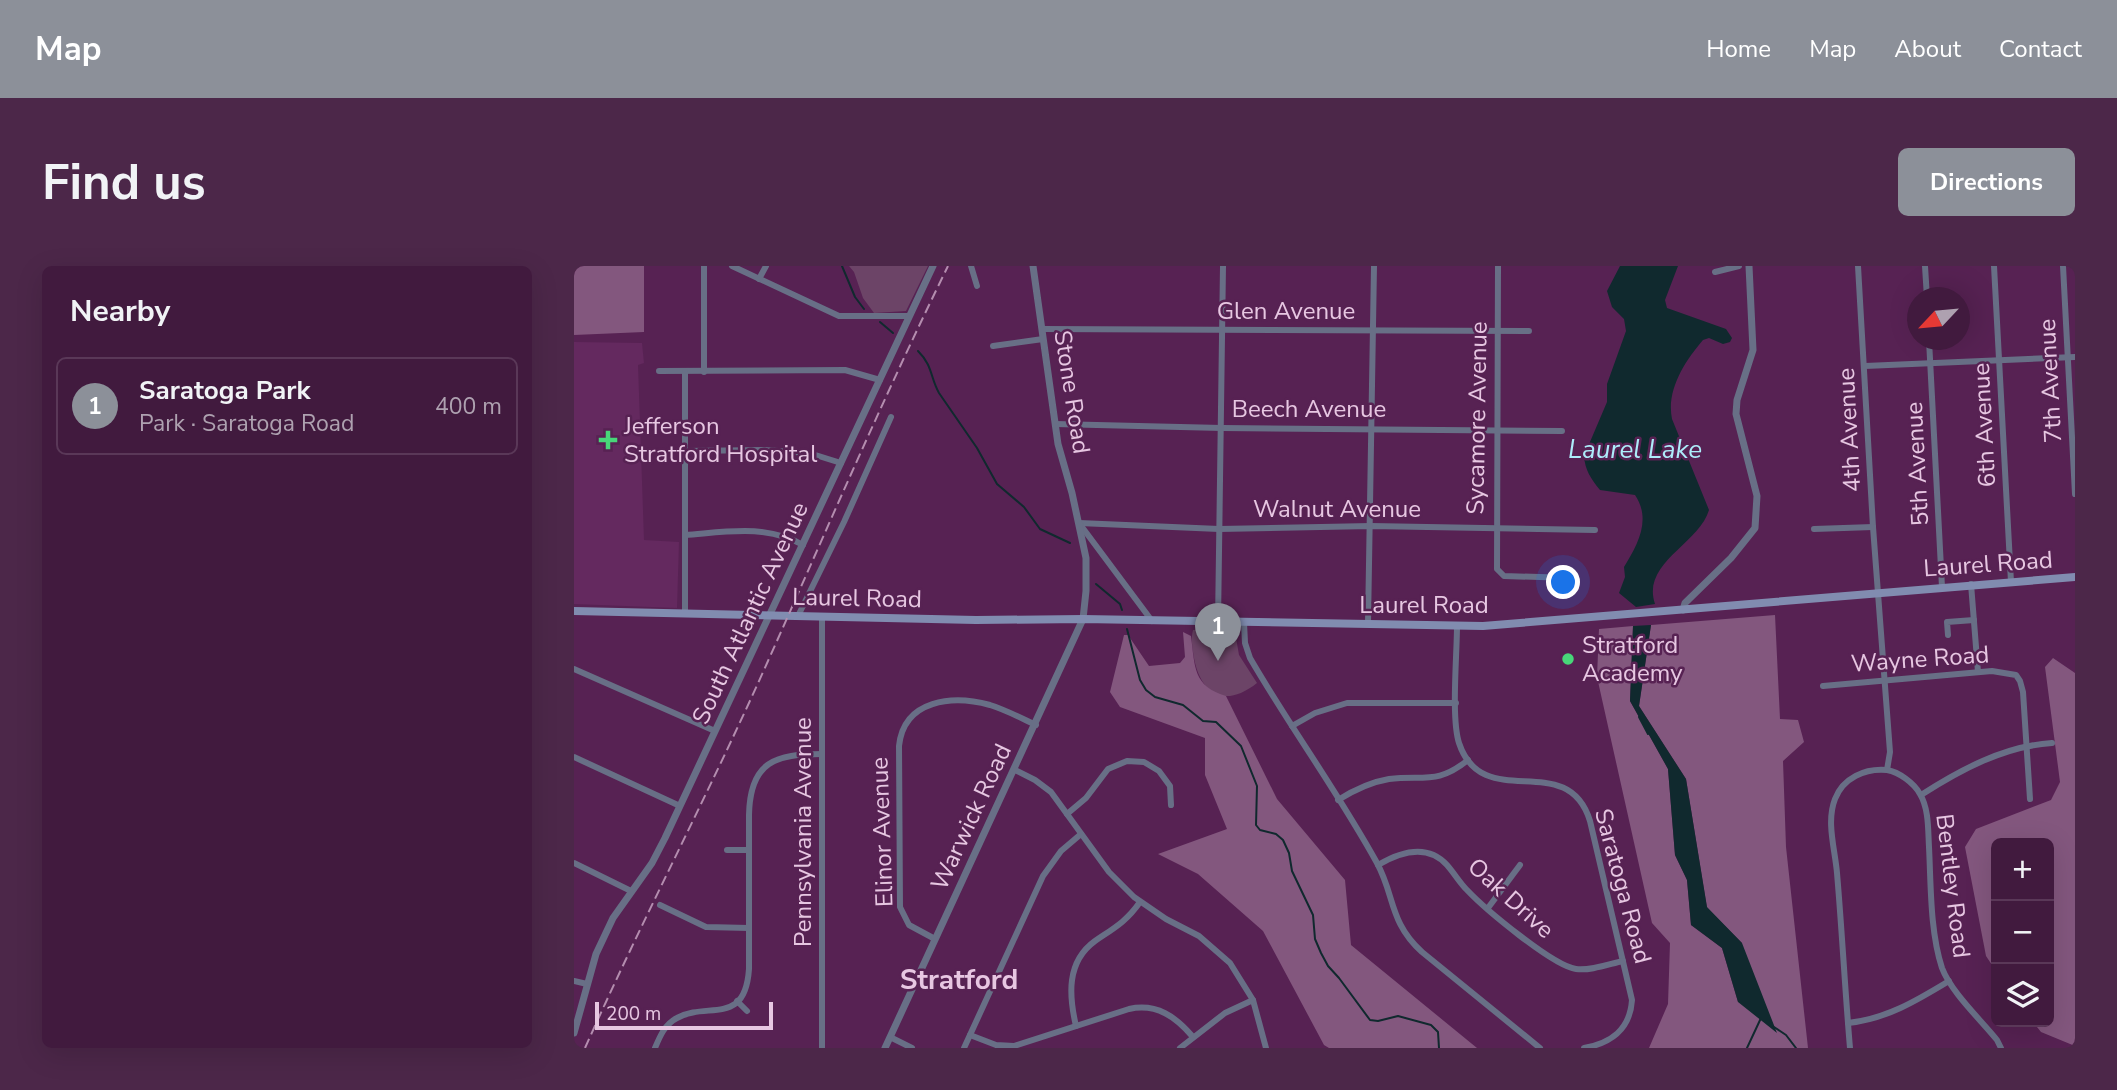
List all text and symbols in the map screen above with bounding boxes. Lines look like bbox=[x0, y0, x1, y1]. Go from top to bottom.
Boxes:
text: Map bbox=[35, 27, 102, 72]
text: Home bbox=[1706, 33, 1771, 65]
text: Map bbox=[1809, 33, 1856, 65]
text: About bbox=[1894, 33, 1961, 65]
text: Contact bbox=[1999, 33, 2082, 65]
button: Directions bbox=[1898, 148, 2075, 216]
text: Find us bbox=[42, 149, 206, 216]
north arrow bbox=[1907, 287, 1970, 350]
text: Nearby bbox=[70, 291, 170, 332]
street label: Glen Avenue bbox=[1217, 295, 1355, 327]
street label: 7th Avenue bbox=[2031, 318, 2069, 444]
street label: Sycamore Avenue bbox=[1459, 321, 1495, 515]
street label: Stone Road bbox=[1046, 328, 1098, 456]
street label: 6th Avenue bbox=[1965, 362, 2003, 488]
street label: 4th Avenue bbox=[1830, 367, 1868, 493]
text: Saratoga Park bbox=[139, 373, 310, 408]
text: 1 bbox=[88, 391, 102, 422]
text: 400 m bbox=[435, 391, 502, 422]
street label: Beech Avenue bbox=[1232, 393, 1386, 425]
street label: 5th Avenue bbox=[1898, 401, 1936, 527]
text: Park · Saratoga Road bbox=[139, 408, 354, 439]
place label: Jefferson Stratford Hospital bbox=[623, 410, 817, 470]
marker: Jefferson Stratford Hospital bbox=[598, 430, 618, 450]
water label: Laurel Lake bbox=[1568, 432, 1702, 467]
street label: Walnut Avenue bbox=[1253, 493, 1421, 525]
street label: South Atlantic Avenue bbox=[684, 497, 816, 729]
street label: Laurel Road bbox=[1922, 544, 2054, 584]
your location bbox=[1546, 565, 1580, 599]
street label: Laurel Road bbox=[792, 581, 922, 615]
street label: Laurel Road bbox=[1359, 589, 1489, 621]
pin: 1 bbox=[1195, 603, 1241, 661]
place label: Stratford Academy bbox=[1582, 629, 1683, 689]
street label: Wayne Road bbox=[1850, 638, 1990, 680]
marker: Stratford Academy bbox=[1560, 651, 1576, 667]
street label: Pennsylvania Avenue bbox=[787, 717, 819, 947]
street label: Warwick Road bbox=[923, 739, 1019, 895]
street label: Elinor Avenue bbox=[863, 756, 901, 908]
street label: Saratoga Road bbox=[1587, 805, 1659, 967]
street label: Bentley Road bbox=[1928, 812, 1978, 960]
map controls bbox=[1991, 838, 2054, 1027]
button: + bbox=[1991, 838, 2054, 901]
street label: Oak Drive bbox=[1461, 851, 1561, 945]
button: − bbox=[1991, 901, 2054, 964]
district label: Stratford bbox=[900, 961, 1018, 999]
button: layers bbox=[1991, 964, 2054, 1027]
scale bar bbox=[595, 999, 774, 1031]
text: 200 m bbox=[606, 1001, 661, 1027]

